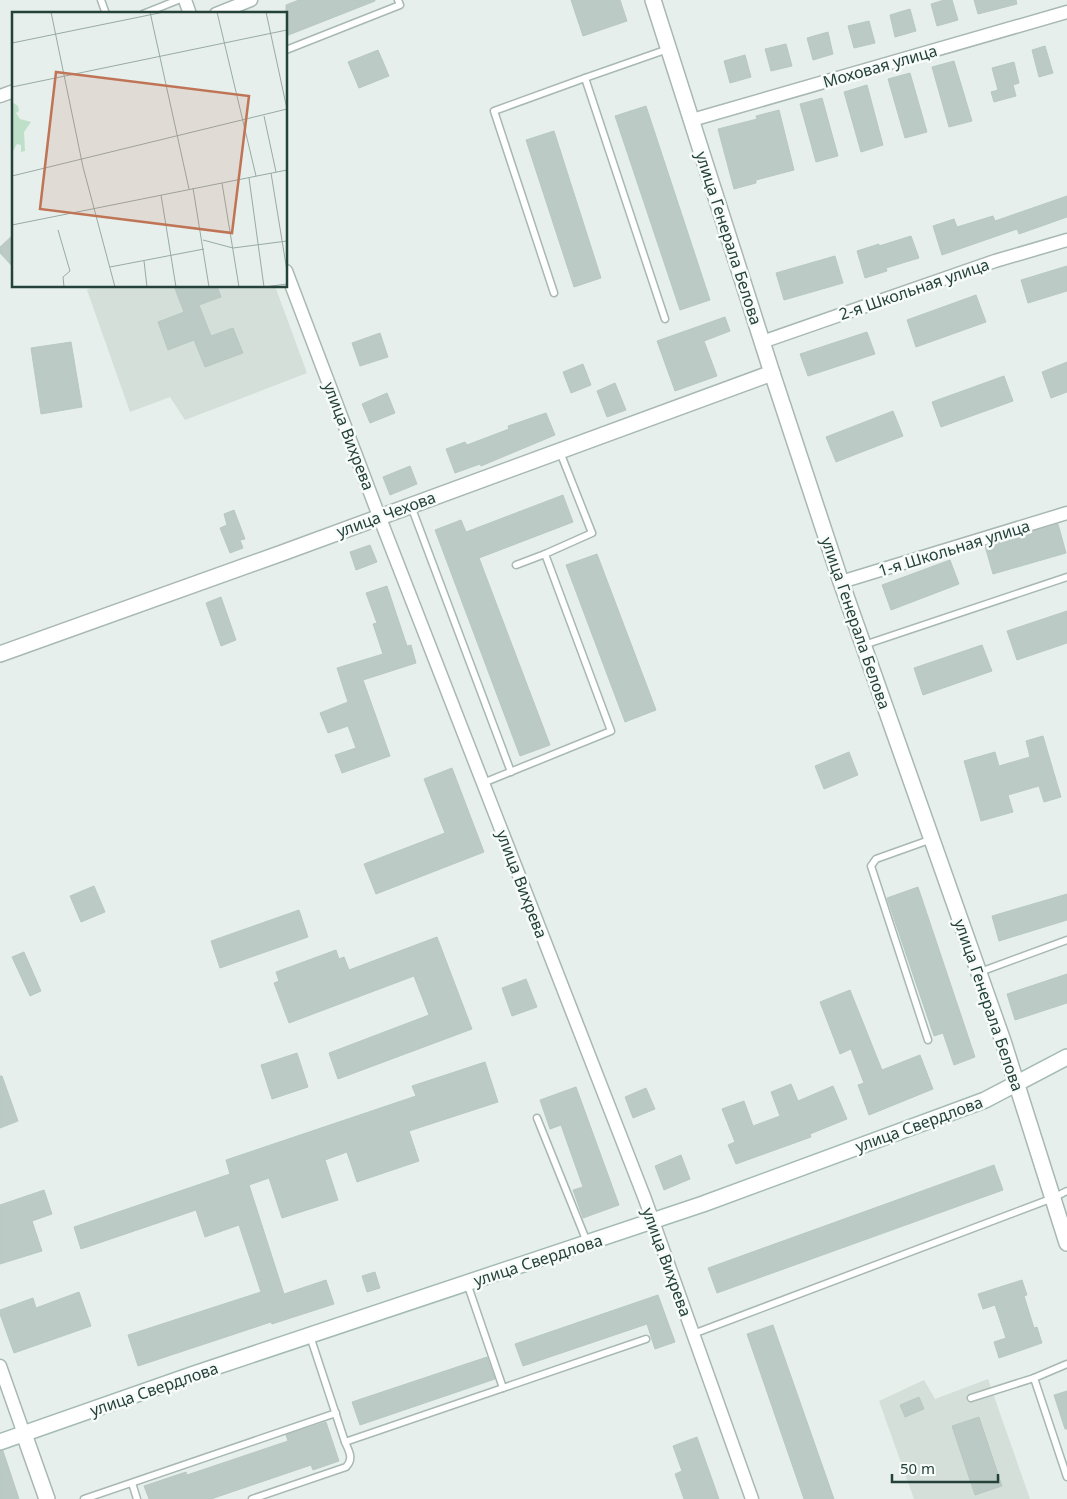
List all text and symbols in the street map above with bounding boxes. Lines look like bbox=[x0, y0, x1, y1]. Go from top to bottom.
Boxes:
inset map bbox=[12, 12, 288, 288]
street label: Моховая улица bbox=[820, 39, 940, 93]
street label: улица Генерала Белова bbox=[691, 149, 767, 327]
street label: 2-я Школьная улица bbox=[836, 253, 992, 325]
street label: улица Вихрева bbox=[318, 379, 380, 493]
street label: улица Чехова bbox=[333, 486, 439, 542]
street label: 1-я Школьная улица bbox=[875, 514, 1033, 582]
street label: улица Генерала Белова bbox=[816, 534, 896, 712]
street label: улица Вихрева bbox=[491, 827, 553, 941]
street label: улица Генерала Белова bbox=[949, 916, 1029, 1094]
street label: улица Свердлова bbox=[852, 1091, 986, 1157]
street label: улица Вихрева bbox=[637, 1204, 697, 1320]
street label: улица Свердлова bbox=[471, 1229, 605, 1291]
street label: улица Свердлова bbox=[87, 1357, 221, 1421]
scale bar bbox=[892, 1452, 998, 1484]
text: 50 m bbox=[900, 1458, 935, 1478]

